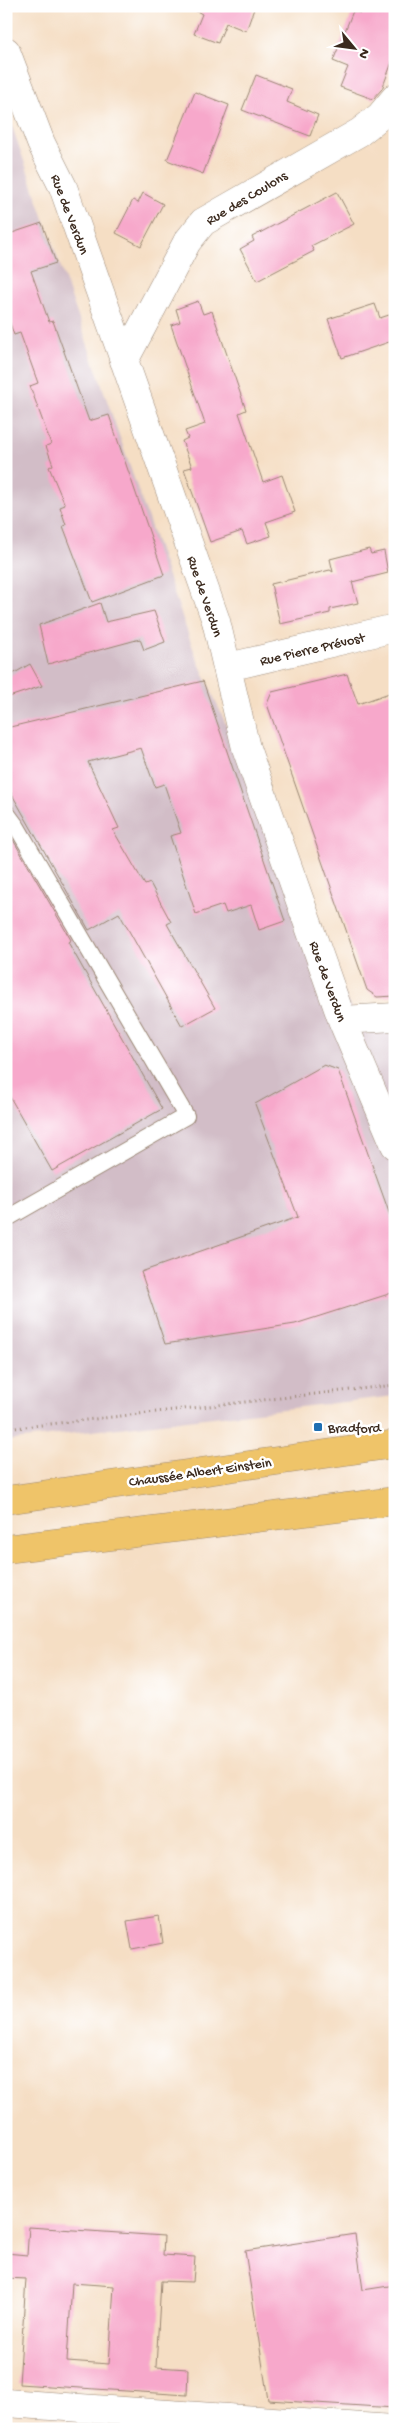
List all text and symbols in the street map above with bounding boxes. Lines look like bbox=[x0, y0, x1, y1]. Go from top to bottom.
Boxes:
north arrow bbox=[328, 22, 378, 72]
text: N bbox=[354, 45, 373, 61]
street label: Rue des Coulons bbox=[204, 168, 292, 230]
street label: Rue de Verdun bbox=[46, 172, 92, 258]
street label: Rue de Verdun bbox=[182, 554, 226, 640]
street label: Rue Pierre Prévost bbox=[258, 630, 368, 671]
street label: Rue de Verdun bbox=[304, 939, 349, 1025]
marker: Bradford bbox=[312, 1421, 324, 1433]
place label: Bradford bbox=[327, 1421, 383, 1438]
street label: Chaussée Albert Einstein bbox=[128, 1455, 273, 1492]

